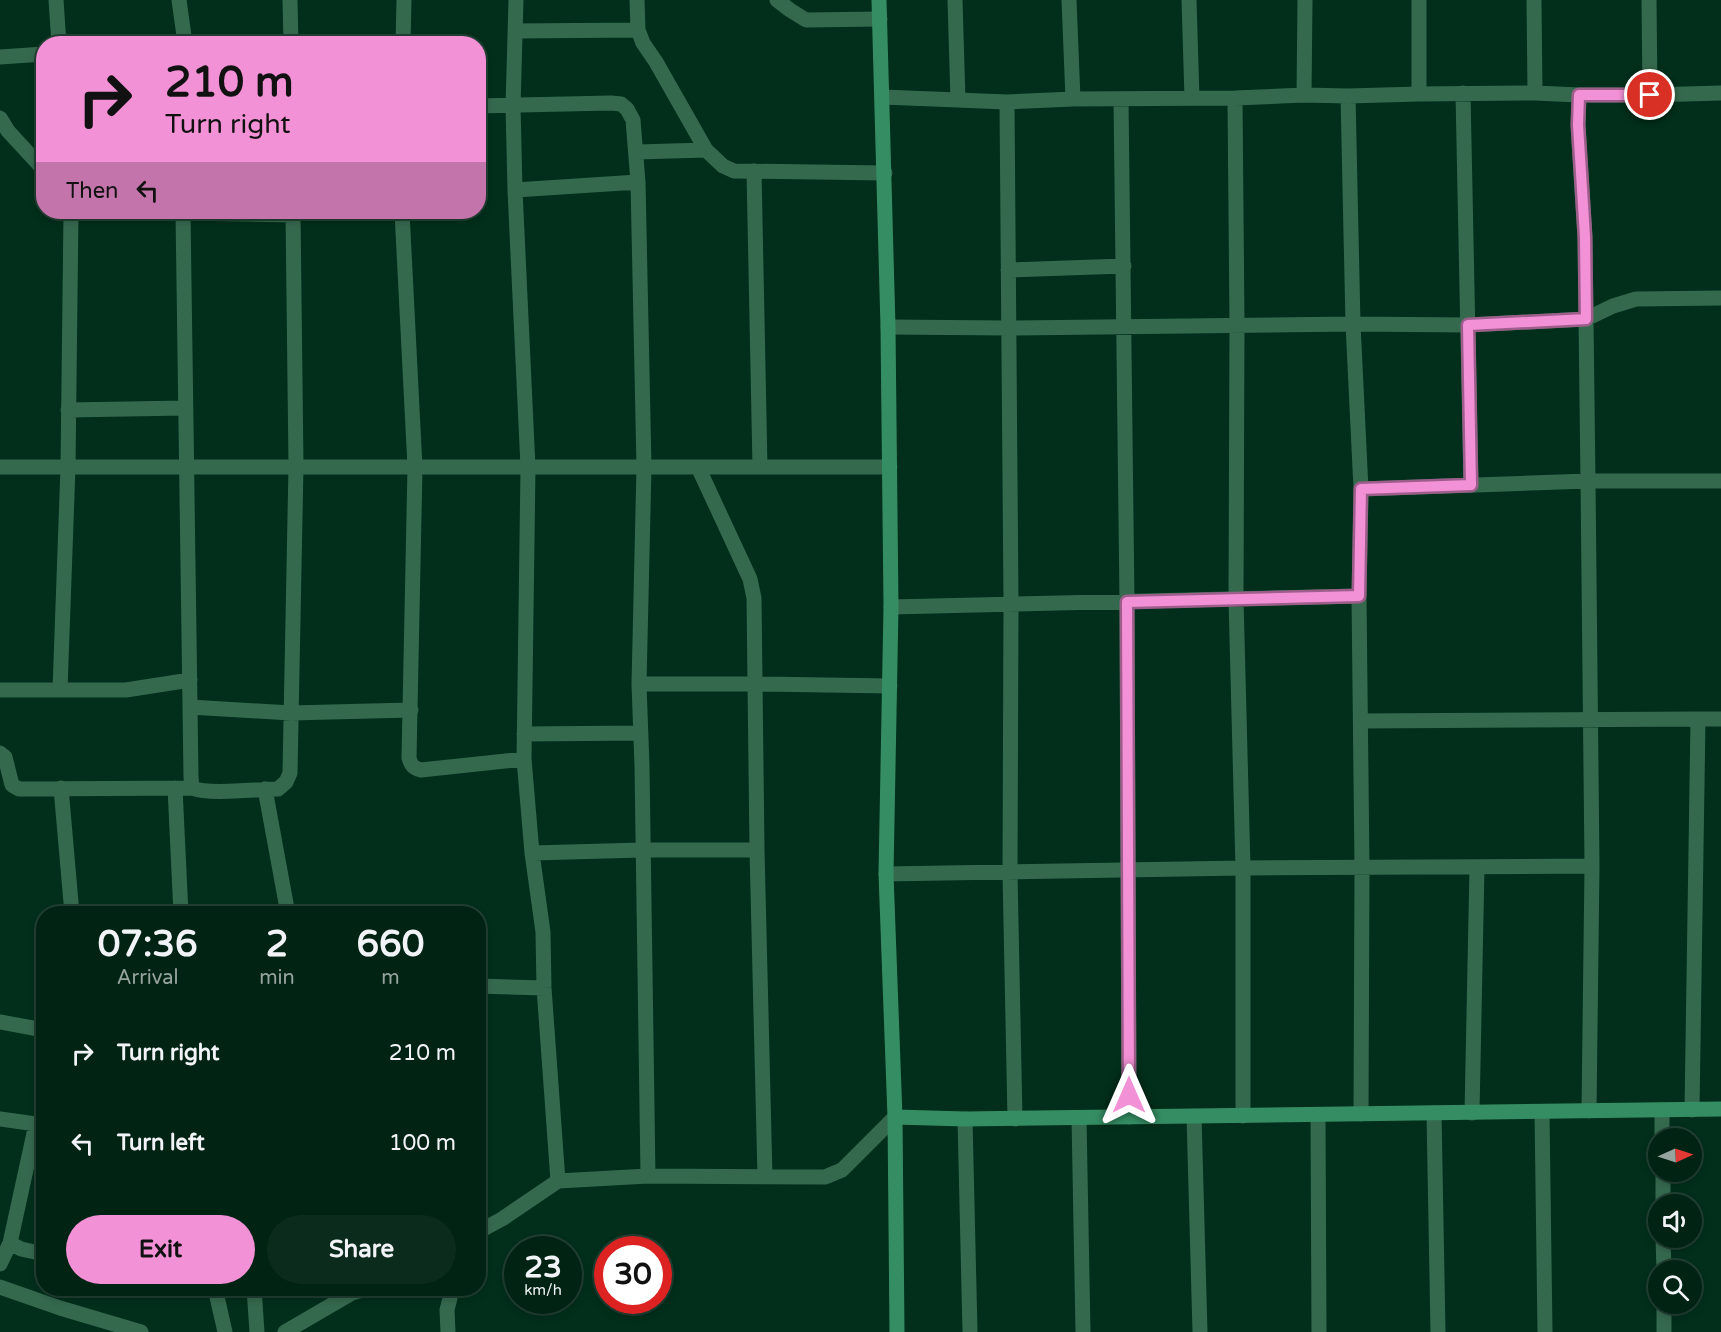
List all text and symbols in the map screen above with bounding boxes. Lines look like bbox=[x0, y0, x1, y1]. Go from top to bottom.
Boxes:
text: 210 m bbox=[165, 57, 294, 108]
icon: right bbox=[66, 60, 144, 138]
pin bbox=[1624, 69, 1675, 120]
icon: arrive bbox=[1633, 78, 1666, 111]
text: Turn right bbox=[165, 108, 291, 141]
icon: left bbox=[131, 174, 164, 207]
text: Then bbox=[66, 178, 119, 204]
text: 07:36 bbox=[98, 923, 198, 966]
text: 2 bbox=[266, 923, 288, 966]
text: 660 bbox=[356, 923, 424, 966]
text: Arrival bbox=[117, 966, 179, 990]
text: min bbox=[259, 966, 295, 990]
text: m bbox=[381, 966, 400, 990]
icon: right bbox=[66, 1037, 99, 1070]
text: Turn right bbox=[117, 1040, 219, 1066]
text: 210 m bbox=[389, 1040, 456, 1066]
position arrow bbox=[1097, 1063, 1161, 1127]
icon: left bbox=[66, 1127, 99, 1160]
north arrow bbox=[1648, 1128, 1702, 1182]
map controls bbox=[1648, 1128, 1702, 1314]
text: Turn left bbox=[117, 1130, 205, 1156]
text: 100 m bbox=[389, 1130, 456, 1156]
button: sound bbox=[1648, 1194, 1702, 1248]
button: Exit bbox=[66, 1215, 255, 1284]
button: Share bbox=[267, 1215, 456, 1284]
speed limit sign: 30 bbox=[594, 1236, 672, 1314]
text: 23 bbox=[524, 1249, 562, 1286]
button: search bbox=[1648, 1260, 1702, 1314]
text: km/h bbox=[524, 1281, 562, 1299]

